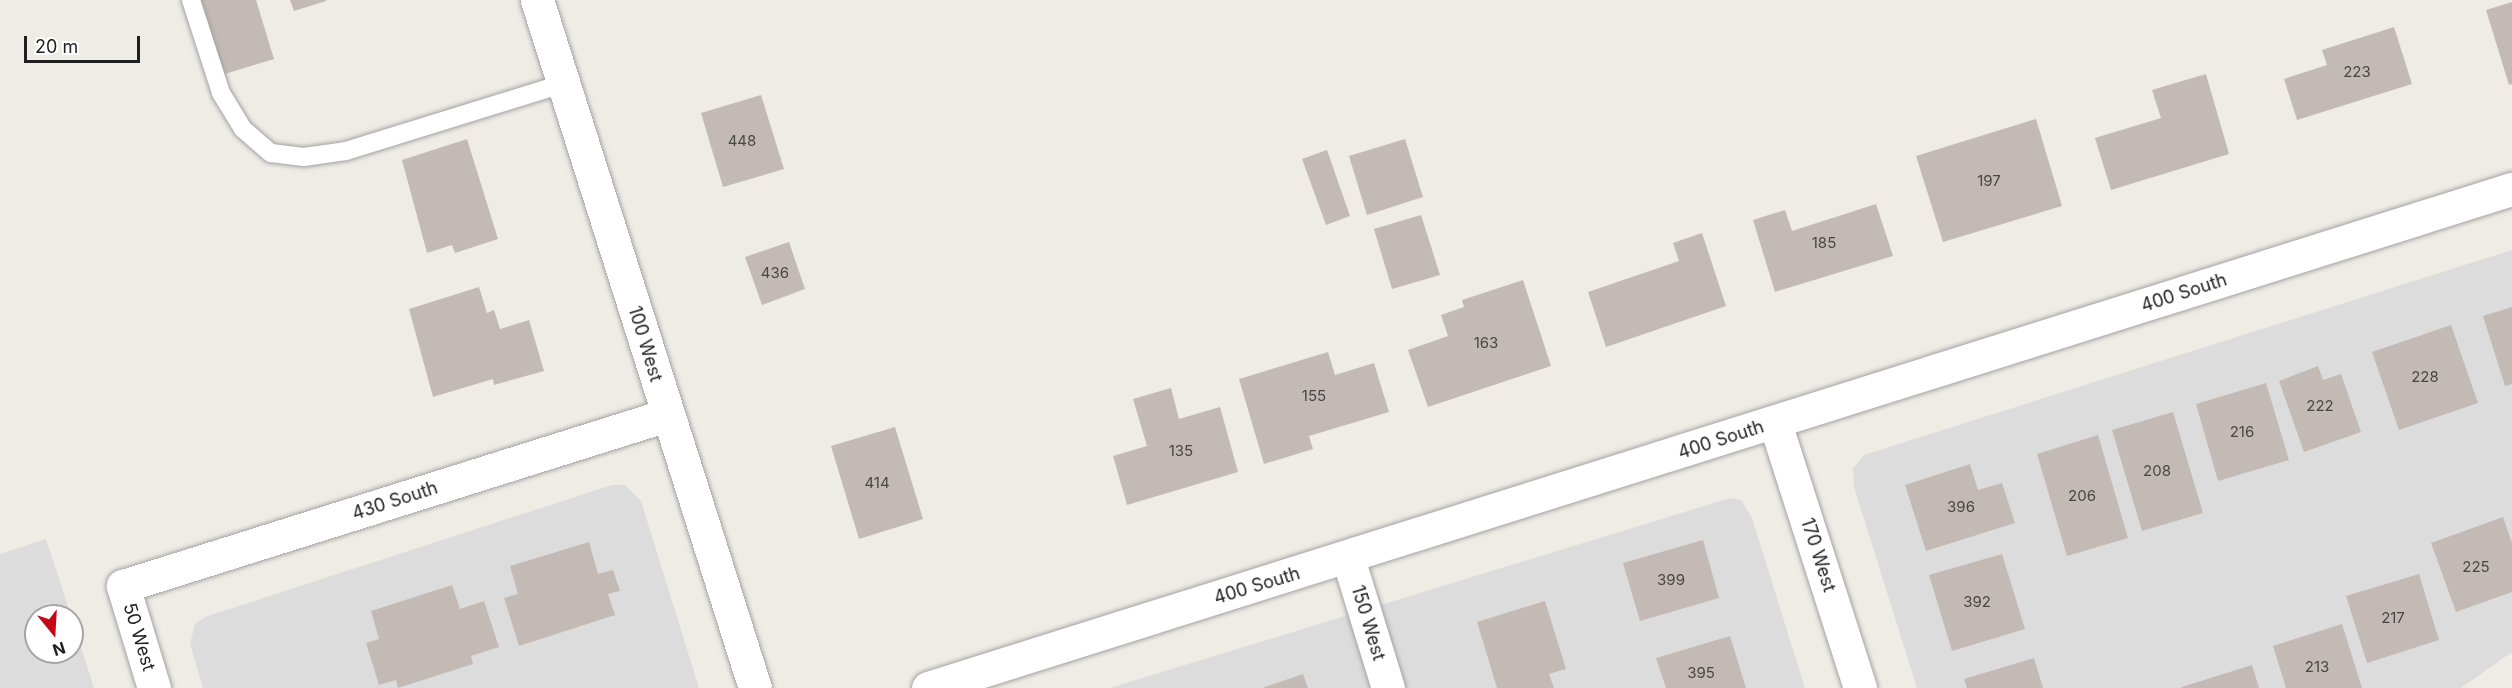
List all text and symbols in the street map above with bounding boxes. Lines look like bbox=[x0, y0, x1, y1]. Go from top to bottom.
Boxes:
scale bar bbox=[27, 24, 142, 62]
text: 20 m bbox=[35, 36, 78, 57]
house number: 223 bbox=[2343, 63, 2371, 81]
house number: 448 bbox=[728, 132, 756, 150]
house number: 197 bbox=[1977, 172, 2001, 190]
house number: 185 bbox=[1812, 234, 1836, 252]
house number: 436 bbox=[761, 264, 789, 282]
street label: 400 South bbox=[2138, 269, 2230, 317]
street label: 100 West bbox=[623, 304, 667, 384]
house number: 163 bbox=[1474, 334, 1498, 352]
house number: 228 bbox=[2411, 368, 2439, 386]
house number: 155 bbox=[1302, 387, 1326, 405]
house number: 222 bbox=[2306, 397, 2334, 415]
street label: 400 South bbox=[1675, 416, 1767, 464]
house number: 216 bbox=[2230, 423, 2254, 441]
house number: 135 bbox=[1169, 442, 1193, 460]
house number: 208 bbox=[2143, 462, 2171, 480]
house number: 414 bbox=[864, 474, 890, 492]
street label: 430 South bbox=[349, 477, 441, 525]
house number: 206 bbox=[2068, 487, 2096, 505]
house number: 396 bbox=[1947, 498, 1975, 516]
street label: 170 West bbox=[1796, 515, 1840, 595]
house number: 225 bbox=[2462, 558, 2490, 576]
street label: 400 South bbox=[1211, 563, 1303, 609]
house number: 399 bbox=[1657, 571, 1685, 589]
street label: 150 West bbox=[1346, 583, 1390, 663]
house number: 392 bbox=[1963, 593, 1991, 611]
street label: 50 West bbox=[118, 600, 160, 674]
north arrow bbox=[24, 604, 84, 664]
house number: 217 bbox=[2381, 609, 2405, 627]
text: N bbox=[50, 638, 68, 661]
house number: 213 bbox=[2305, 658, 2329, 676]
house number: 395 bbox=[1687, 664, 1715, 682]

